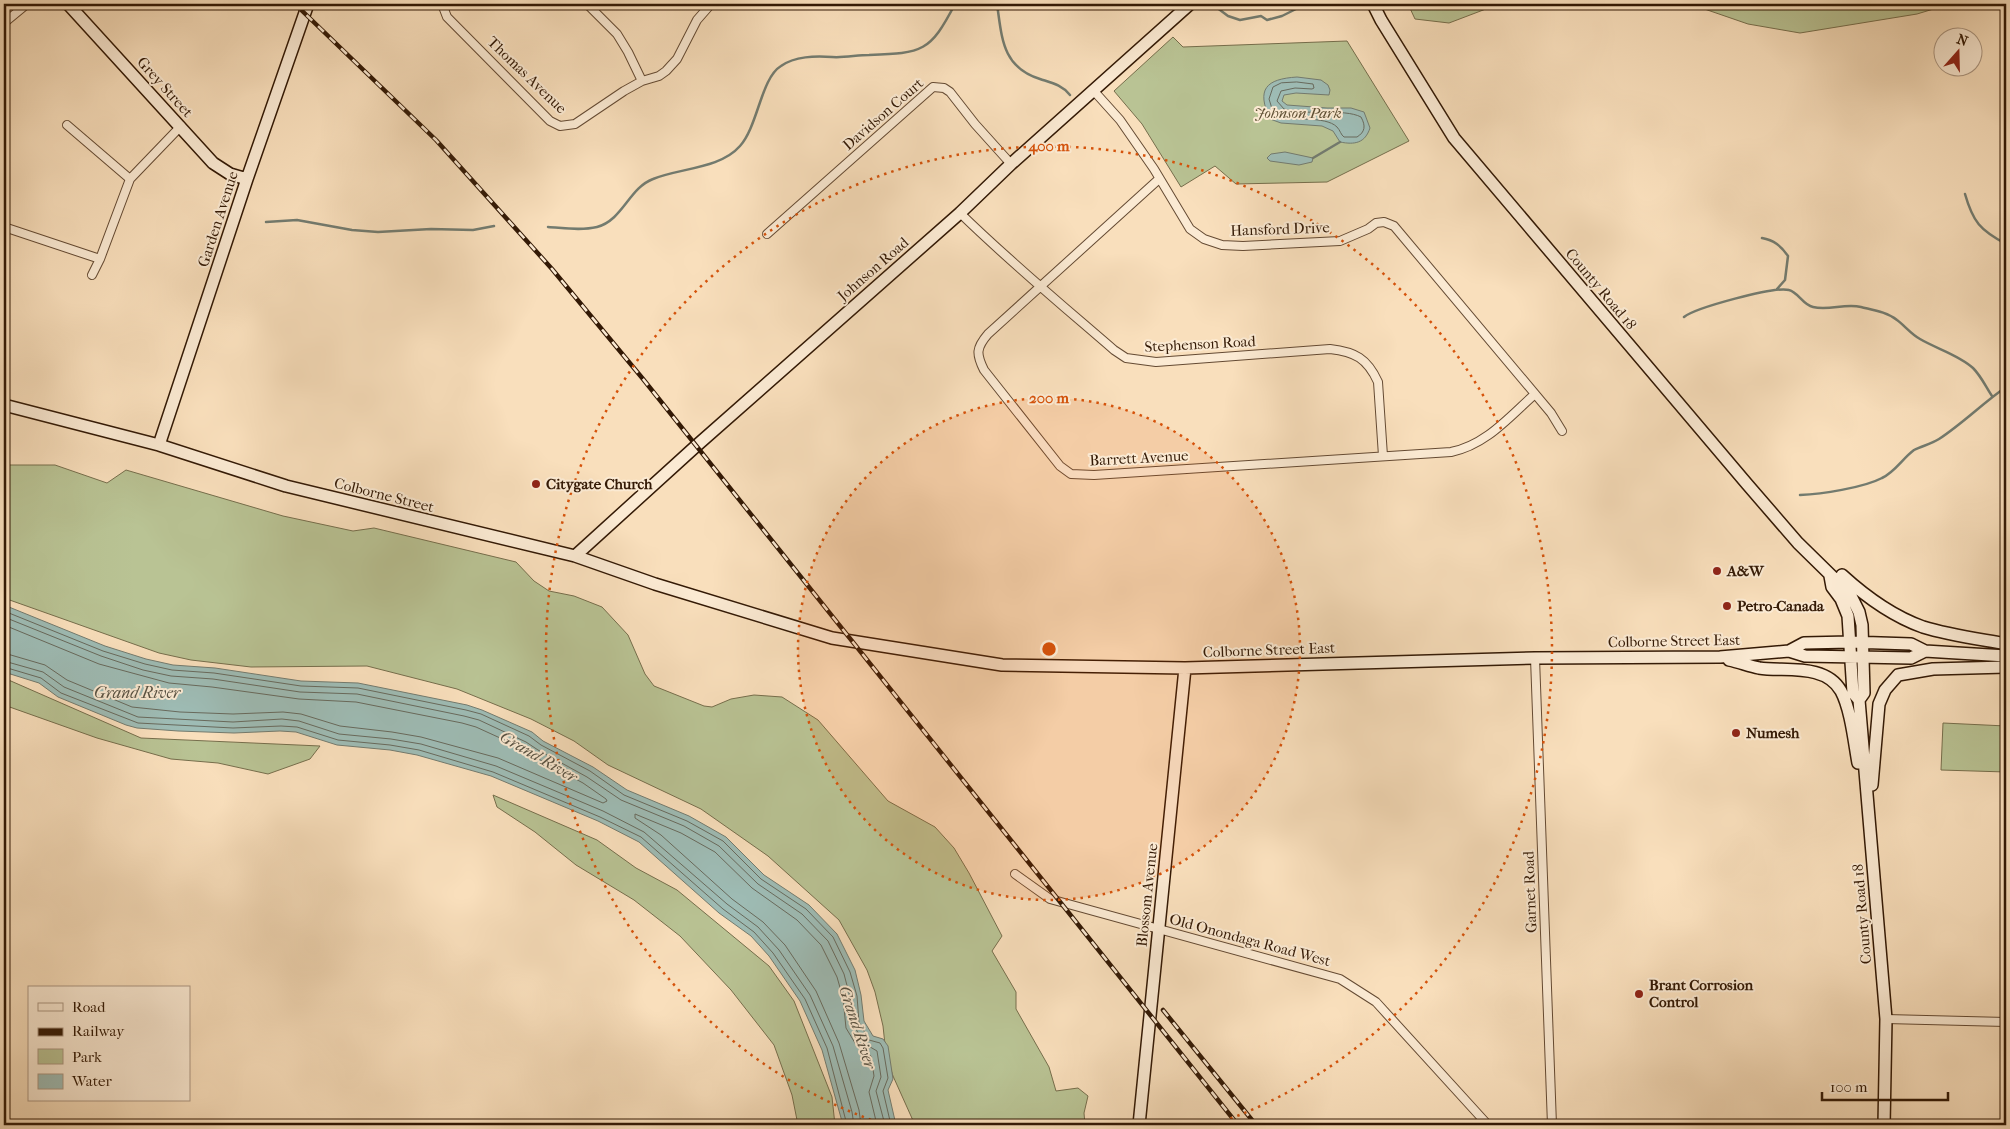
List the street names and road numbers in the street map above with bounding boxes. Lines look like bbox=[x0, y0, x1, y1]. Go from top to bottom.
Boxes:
street label: Thomas Avenue bbox=[484, 33, 571, 118]
street label: Grey Street bbox=[133, 53, 197, 121]
street label: Davidson Court bbox=[839, 74, 927, 154]
street label: Garden Avenue bbox=[194, 168, 242, 269]
street label: Hansford Drive bbox=[1230, 218, 1331, 240]
street label: Johnson Road bbox=[833, 233, 913, 305]
street label: County Road 18 bbox=[1562, 245, 1640, 333]
street label: Stephenson Road bbox=[1144, 332, 1257, 356]
street label: Barrett Avenue bbox=[1089, 446, 1190, 470]
street label: Colborne Street bbox=[332, 474, 436, 516]
street label: Colborne Street East bbox=[1608, 631, 1741, 651]
street label: Colborne Street East bbox=[1203, 639, 1336, 661]
street label: Blossom Avenue bbox=[1133, 842, 1161, 948]
street label: Garnet Road bbox=[1520, 850, 1540, 933]
street label: County Road 18 bbox=[1849, 863, 1875, 965]
street label: Old Onondaga Road West bbox=[1168, 910, 1333, 970]

